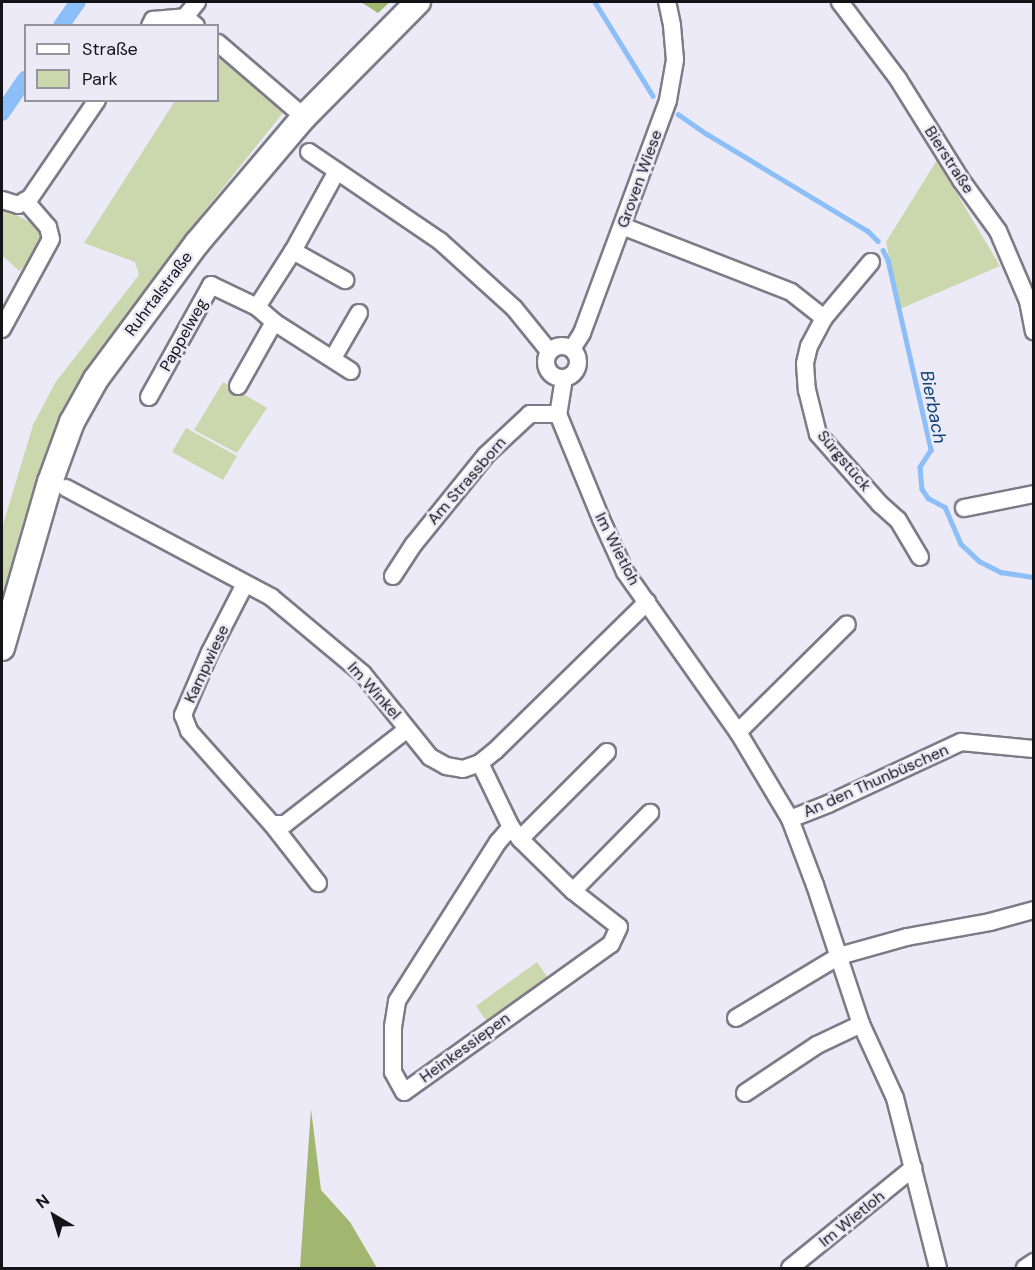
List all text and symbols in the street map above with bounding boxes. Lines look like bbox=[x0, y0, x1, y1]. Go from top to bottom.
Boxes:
legend bbox=[24, 24, 219, 102]
text: Straße bbox=[82, 37, 138, 61]
text: Park bbox=[82, 67, 118, 91]
street label: Bierstraße bbox=[920, 123, 978, 197]
street label: Groven Wiese bbox=[613, 127, 667, 231]
street label: Ruhrtalstraße bbox=[121, 248, 197, 340]
street label: Pappelweg bbox=[156, 295, 212, 375]
water label: Bierbach bbox=[915, 369, 951, 445]
street label: Sürgstück bbox=[813, 427, 875, 495]
street label: Am Strassborn bbox=[424, 433, 510, 529]
street label: Im Wietloh bbox=[591, 509, 643, 589]
street label: Kampwiese bbox=[181, 622, 233, 706]
street label: Im Winkel bbox=[343, 658, 405, 724]
street label: An den Thunbüschen bbox=[800, 740, 952, 822]
street label: Heinkessiepen bbox=[416, 1009, 514, 1087]
north arrow bbox=[24, 1186, 84, 1246]
street label: Im Wietloh bbox=[815, 1187, 889, 1251]
text: N bbox=[32, 1190, 54, 1213]

